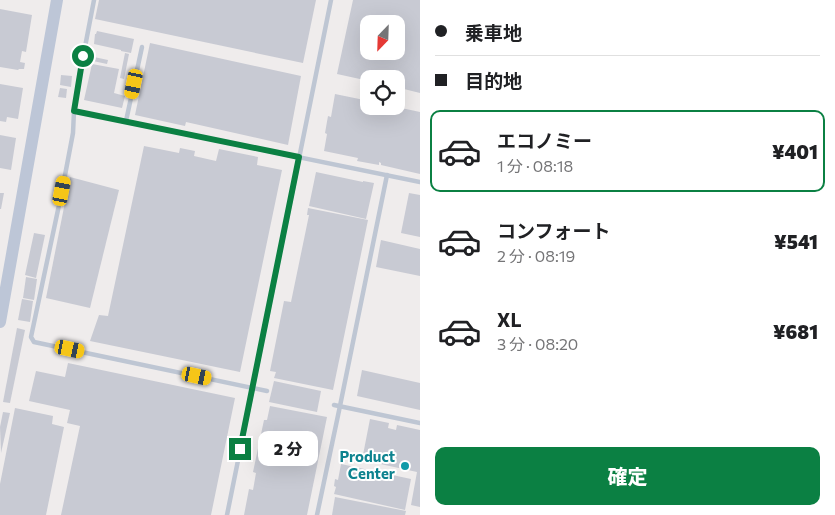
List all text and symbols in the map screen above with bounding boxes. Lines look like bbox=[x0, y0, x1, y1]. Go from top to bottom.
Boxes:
north arrow bbox=[360, 15, 405, 60]
map controls bbox=[360, 15, 405, 115]
text: 乗車地 bbox=[465, 21, 522, 44]
route start bbox=[72, 45, 94, 67]
car bbox=[123, 68, 144, 100]
text: 目的地 bbox=[465, 69, 522, 92]
button: locate bbox=[360, 70, 405, 115]
icon: car bbox=[437, 129, 482, 174]
text: エコノミー bbox=[497, 129, 592, 152]
text: ¥401 bbox=[772, 140, 818, 163]
text: 1 分 · 08:18 bbox=[497, 156, 573, 175]
car bbox=[51, 175, 72, 207]
icon: car bbox=[437, 219, 482, 264]
text: コンフォート bbox=[497, 219, 610, 242]
text: ¥541 bbox=[774, 230, 818, 253]
text: 2 分 · 08:19 bbox=[497, 246, 575, 265]
text: XL bbox=[497, 308, 522, 331]
icon: car bbox=[437, 309, 482, 354]
text: ¥681 bbox=[773, 320, 818, 343]
text: 3 分 · 08:20 bbox=[497, 334, 578, 353]
car bbox=[53, 339, 86, 359]
car bbox=[180, 366, 213, 386]
callout: 2 分 bbox=[258, 432, 318, 466]
route end bbox=[229, 438, 251, 460]
text: 2 分 bbox=[274, 439, 302, 458]
place label: Product Center bbox=[339, 447, 395, 482]
button: 確定 bbox=[435, 447, 820, 505]
marker: Product Center bbox=[399, 460, 411, 472]

